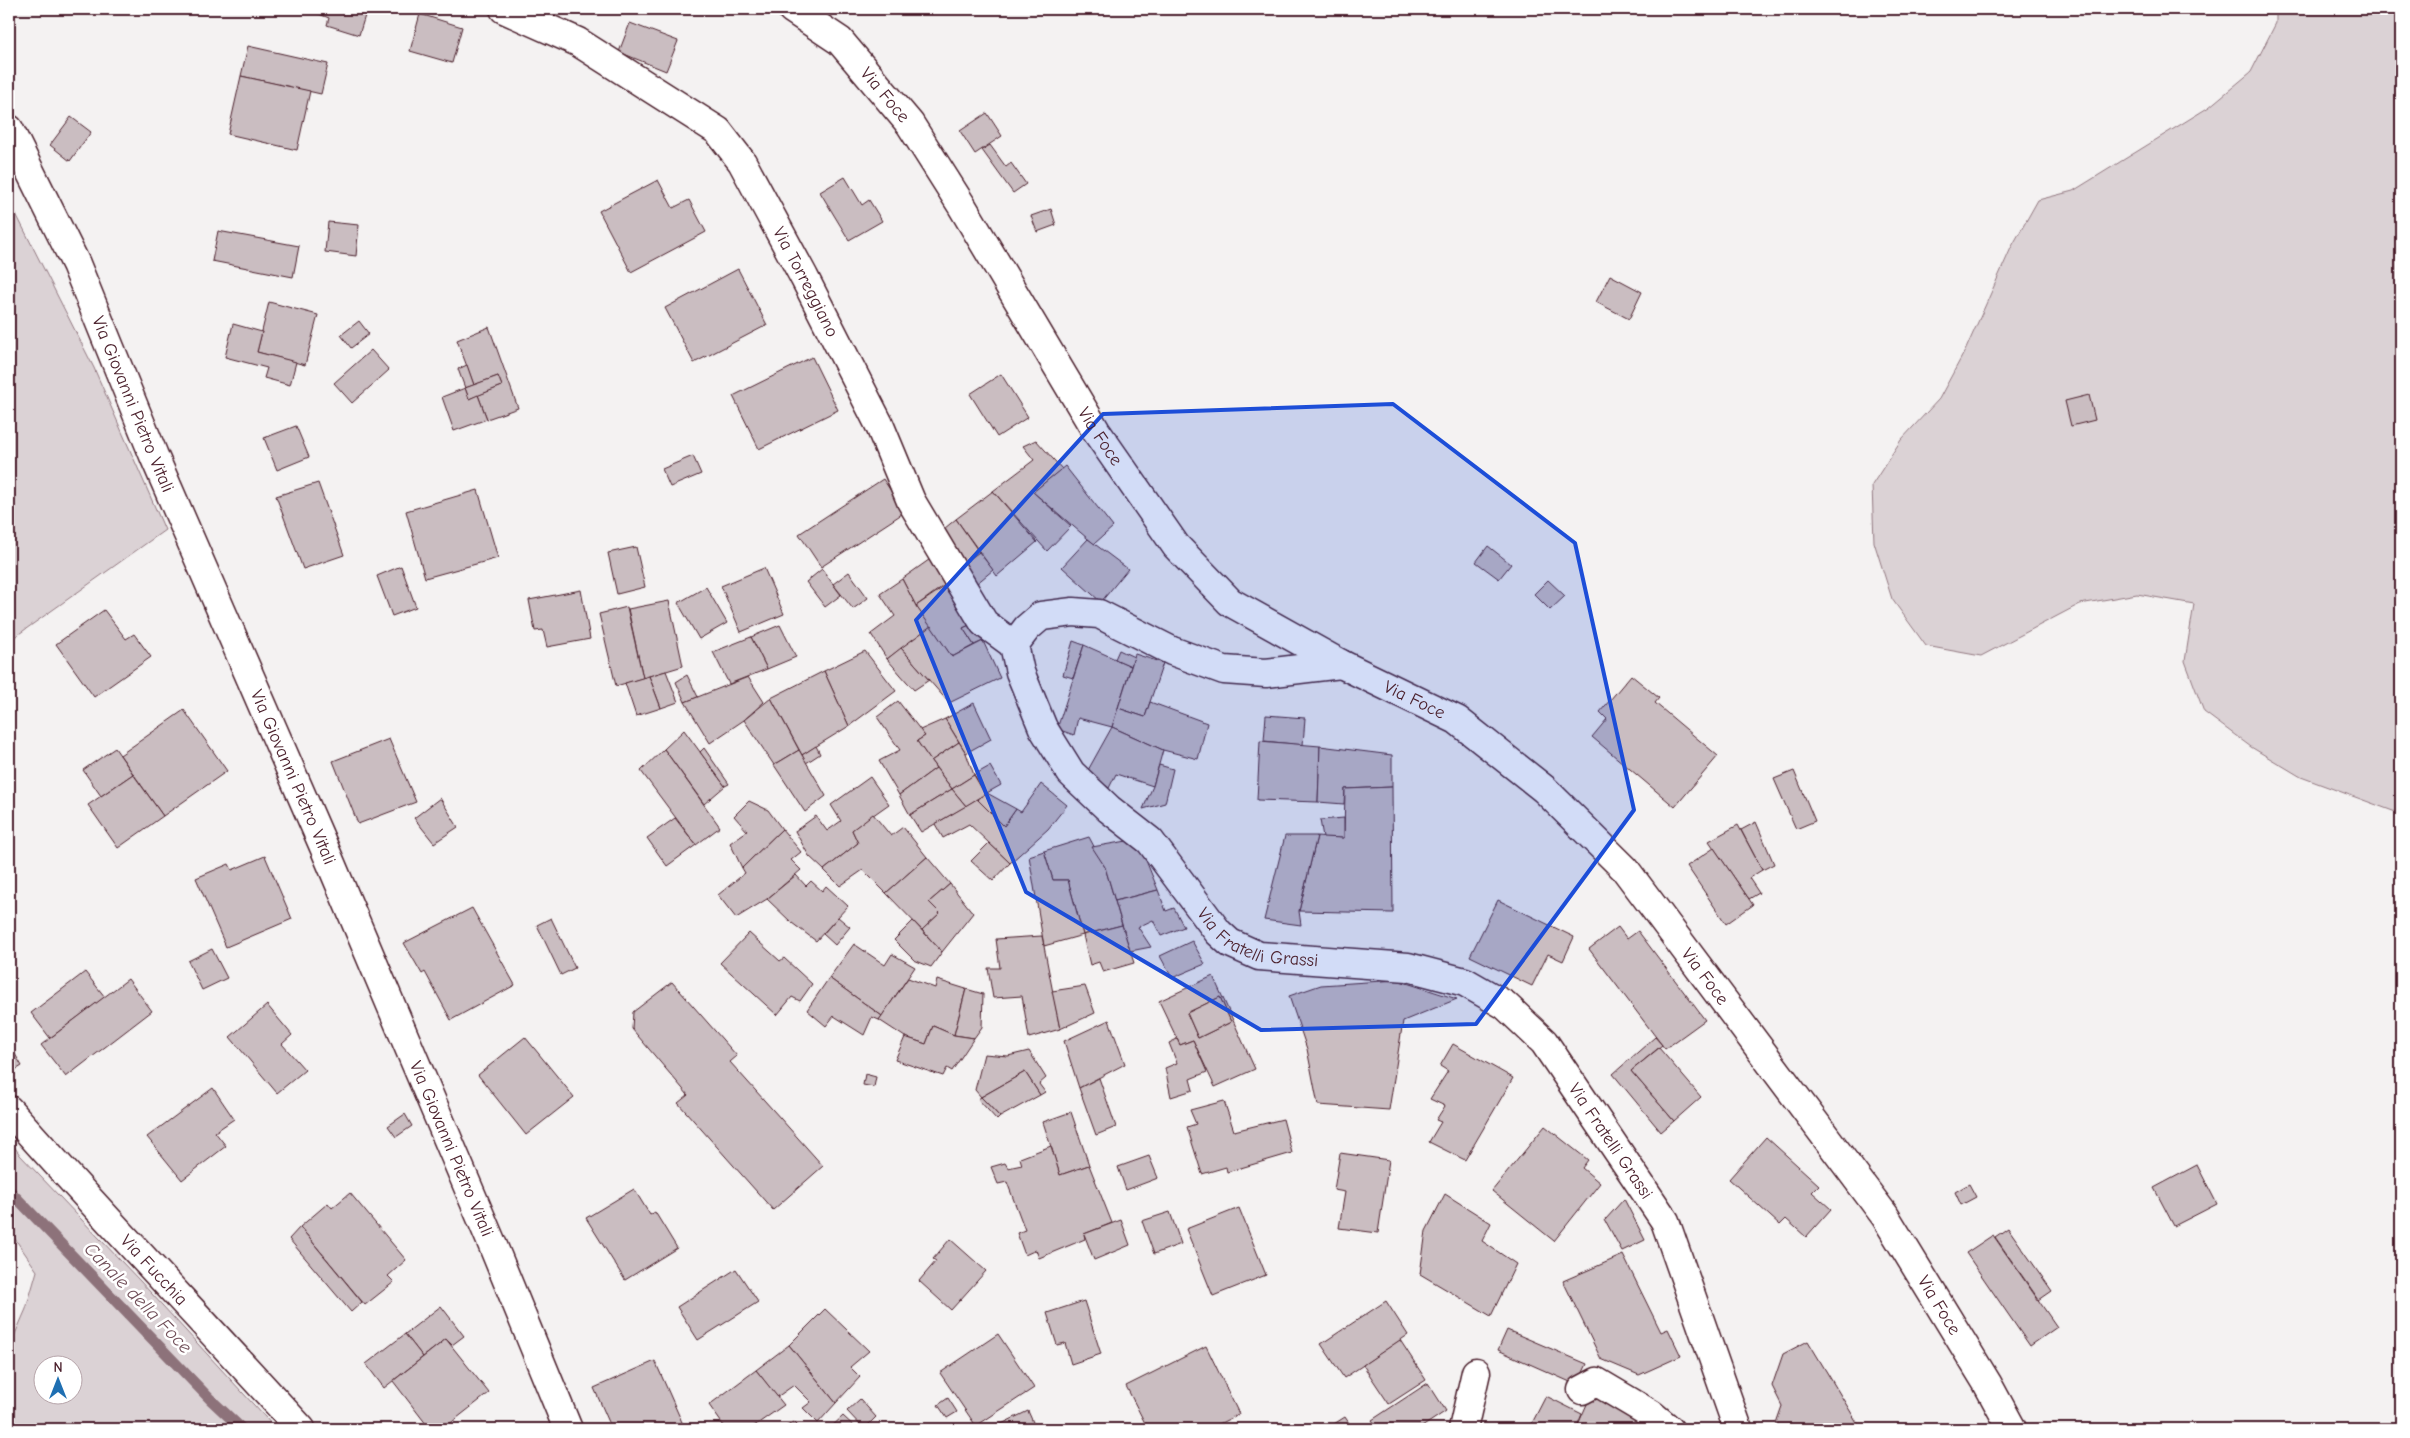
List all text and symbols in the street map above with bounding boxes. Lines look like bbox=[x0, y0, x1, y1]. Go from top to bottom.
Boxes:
street label: Via Foce bbox=[856, 63, 915, 127]
street label: Via Torreggiano bbox=[768, 223, 843, 340]
street label: Via Giovanni Pietro Vitali bbox=[88, 313, 179, 495]
street label: Via Foce bbox=[1074, 403, 1127, 470]
street label: Via Foce bbox=[1380, 676, 1449, 723]
street label: Via Giovanni Pietro Vitali bbox=[246, 686, 341, 868]
street label: Via Fratelli Grassi bbox=[1193, 903, 1319, 971]
street label: Via Foce bbox=[1677, 944, 1733, 1009]
street label: Via Giovanni Pietro Vitali bbox=[405, 1058, 498, 1240]
street label: Via Fratelli Grassi bbox=[1564, 1079, 1658, 1203]
street label: Via Fucchia bbox=[116, 1230, 192, 1310]
water label: Canale della Foce bbox=[80, 1238, 197, 1358]
street label: Via Foce bbox=[1913, 1272, 1966, 1339]
north arrow bbox=[32, 1356, 82, 1406]
text: N bbox=[53, 1359, 63, 1376]

